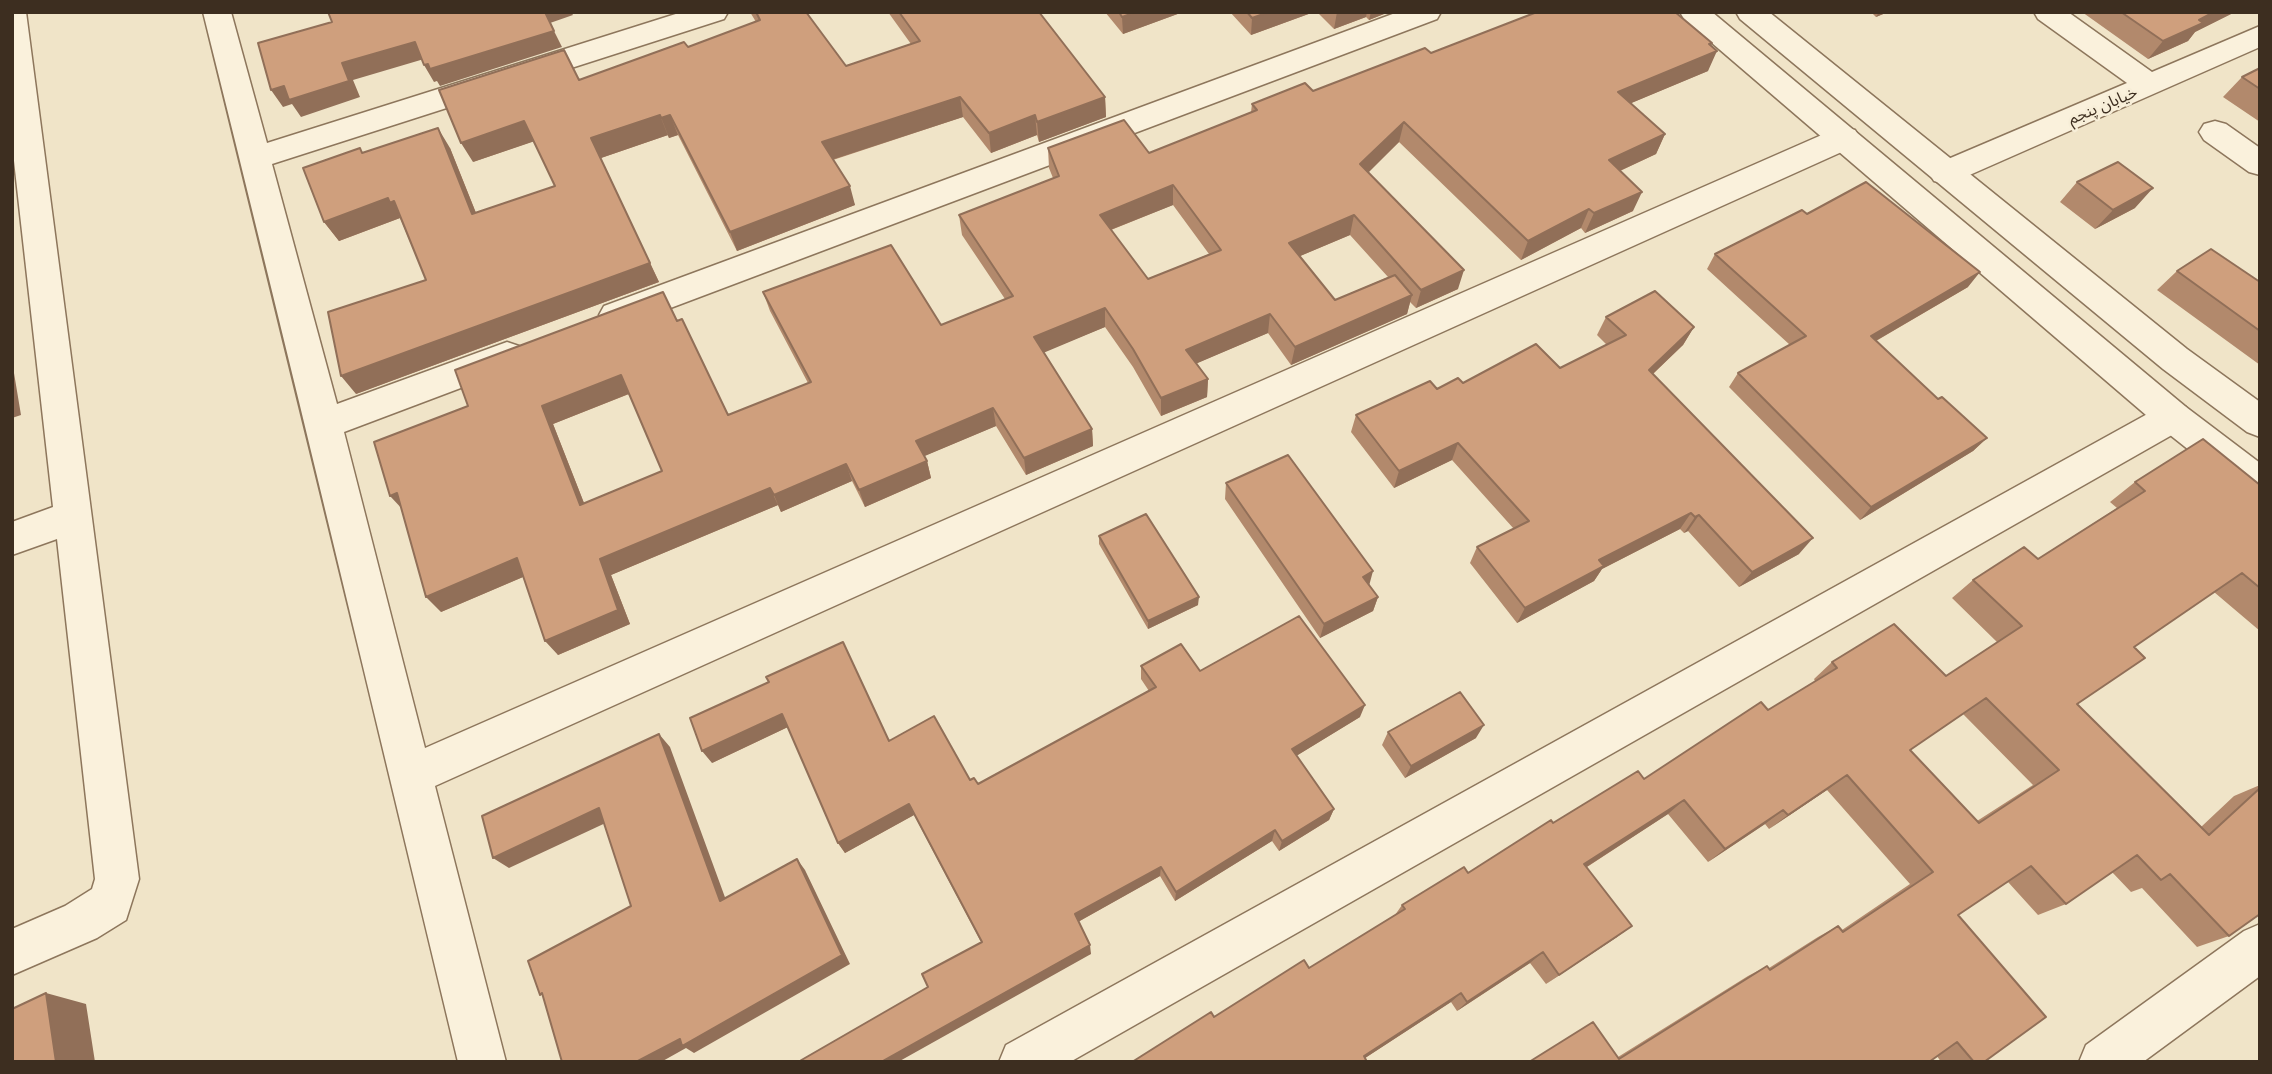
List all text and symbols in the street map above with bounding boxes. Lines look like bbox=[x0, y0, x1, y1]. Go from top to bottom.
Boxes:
street label: خیابان پنجم bbox=[2066, 83, 2140, 129]

